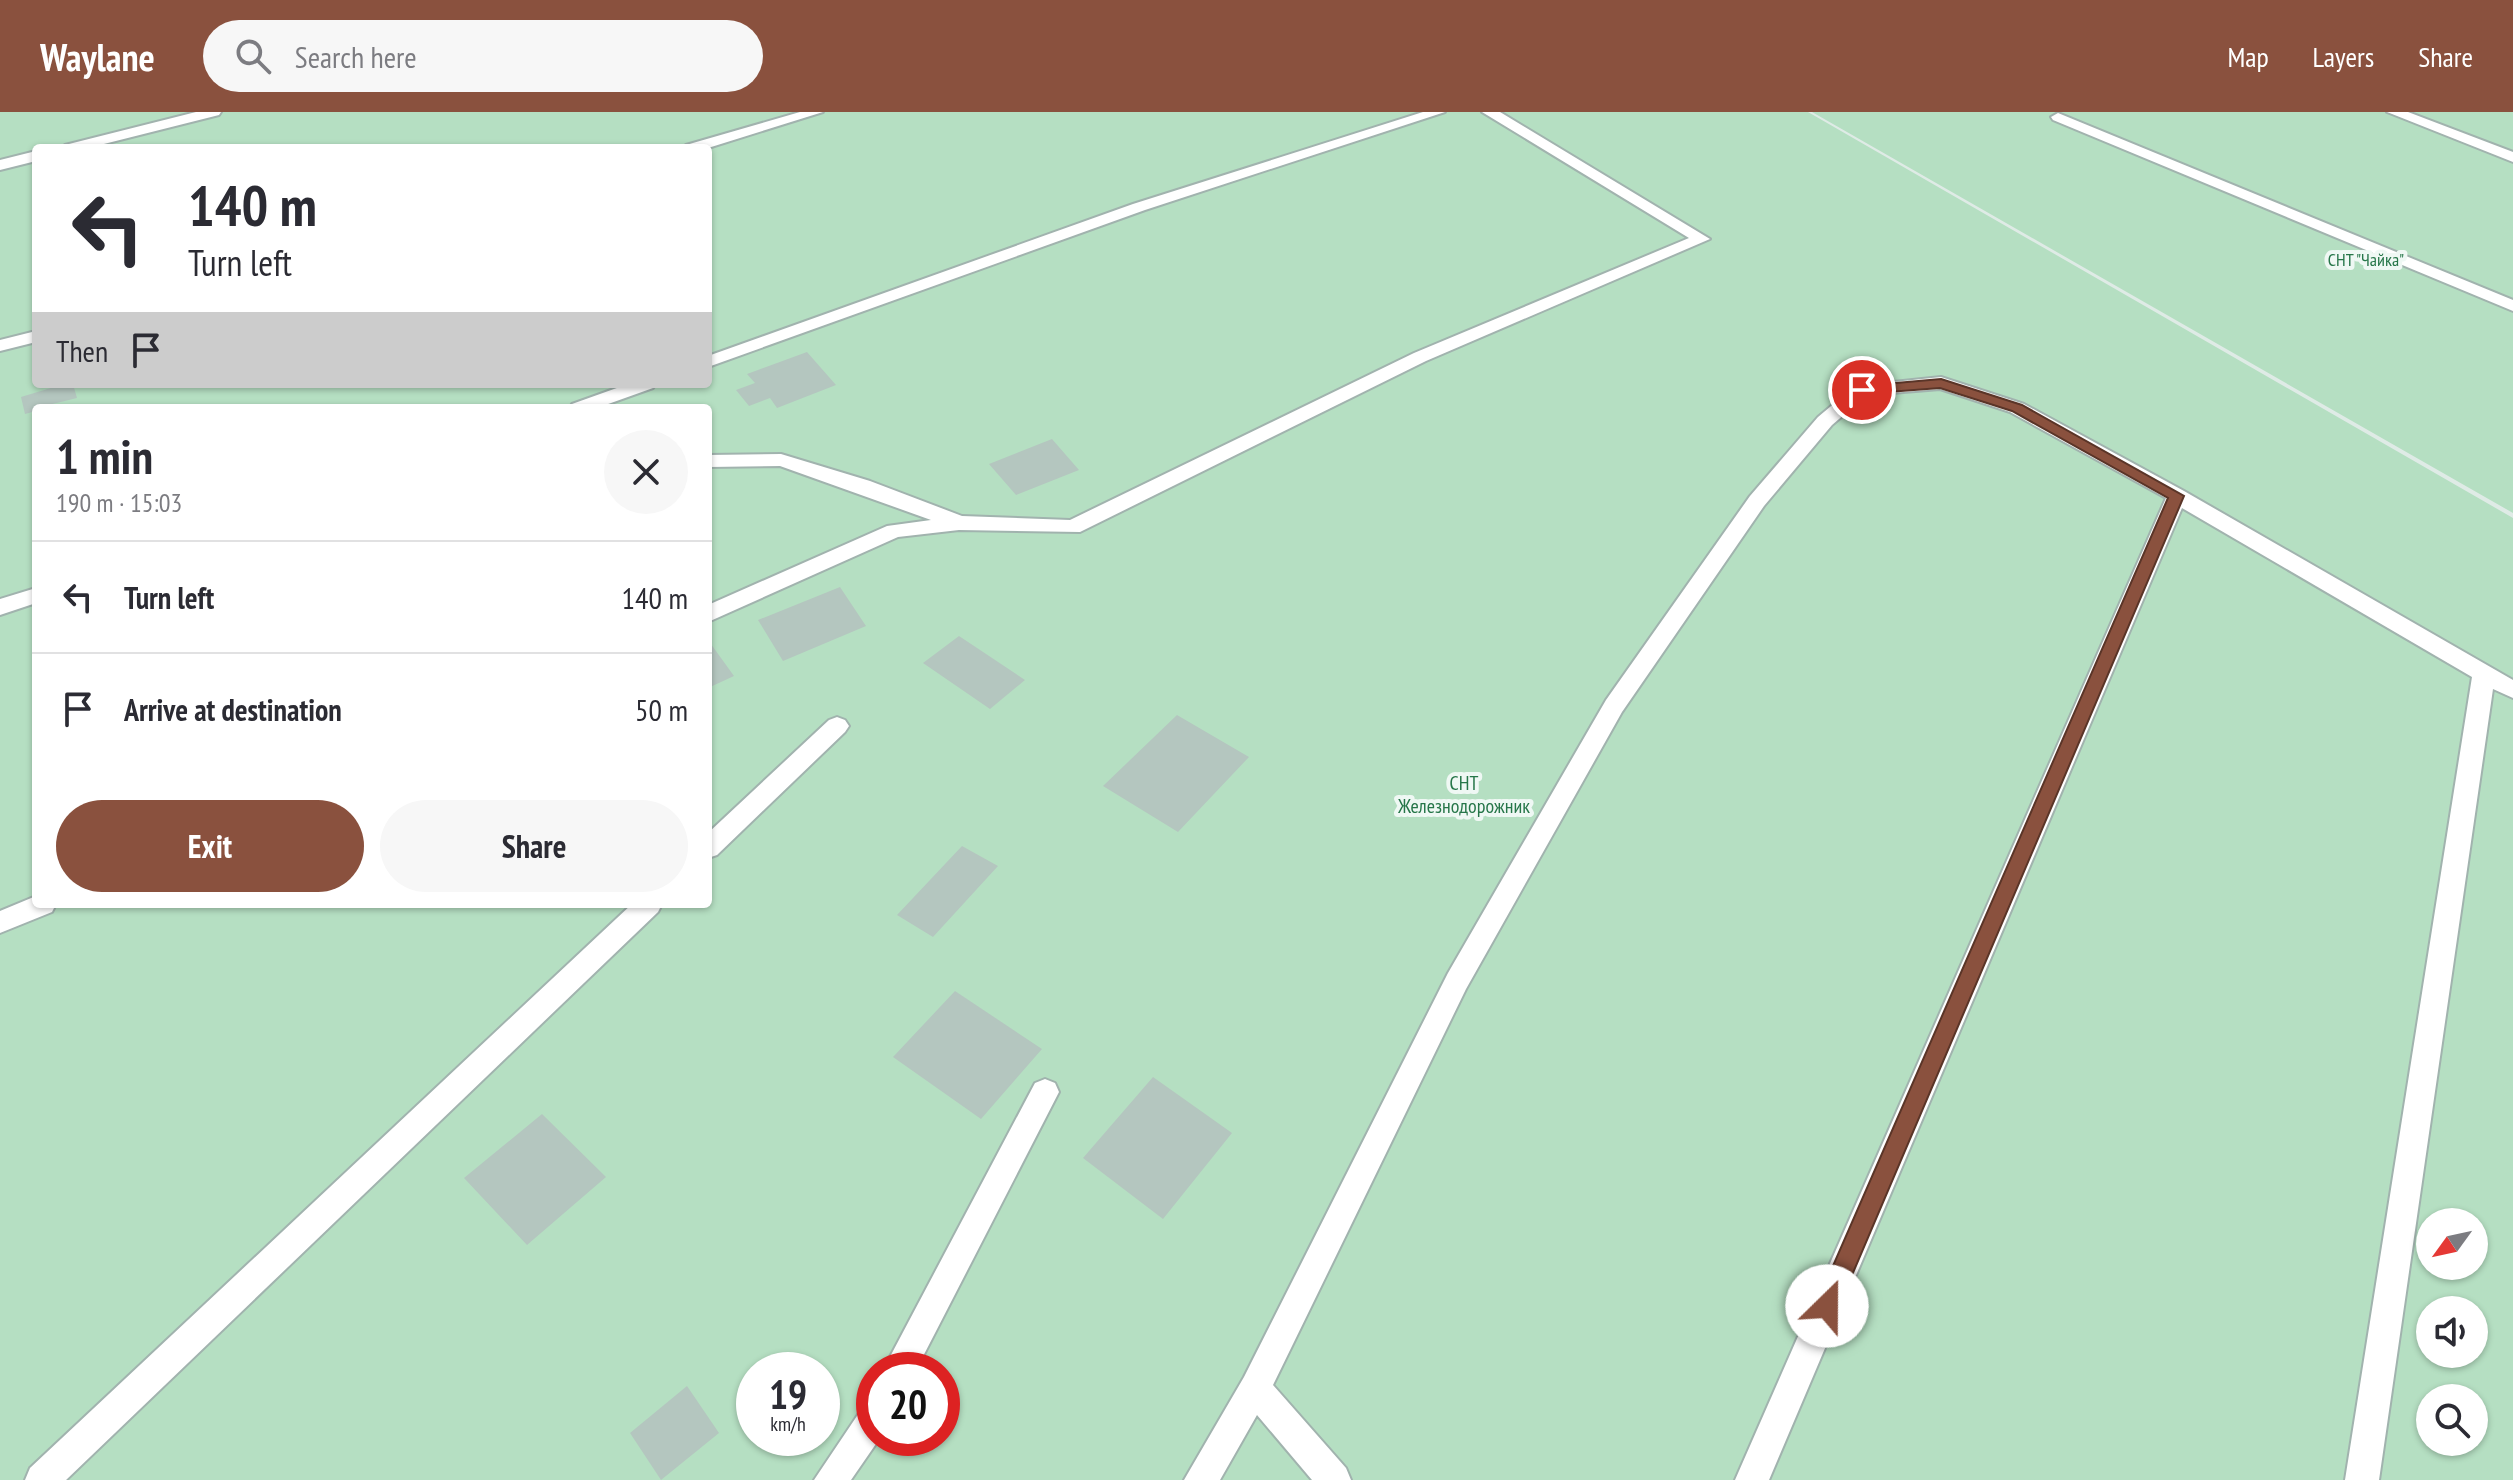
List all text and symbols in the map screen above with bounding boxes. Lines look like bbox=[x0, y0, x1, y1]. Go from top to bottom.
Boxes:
search box bbox=[203, 20, 763, 92]
text: Waylane bbox=[40, 32, 155, 81]
icon: search bbox=[231, 34, 275, 78]
text: Search here bbox=[295, 37, 417, 76]
text: Map bbox=[2227, 38, 2269, 75]
text: Layers bbox=[2313, 38, 2374, 75]
text: Share bbox=[2418, 38, 2473, 75]
text: 140 m bbox=[188, 169, 317, 241]
icon: left bbox=[56, 176, 160, 280]
text: Turn left bbox=[188, 239, 292, 286]
park label: СНТ "Чайка" bbox=[2328, 248, 2404, 271]
icon: arrive bbox=[124, 328, 168, 372]
text: Then bbox=[56, 331, 108, 370]
pin bbox=[1828, 356, 1896, 424]
icon: arrive bbox=[1840, 368, 1884, 412]
text: 1 min bbox=[56, 425, 153, 487]
button: close bbox=[604, 430, 688, 514]
text: 190 m · 15:03 bbox=[56, 486, 182, 519]
icon: left bbox=[56, 575, 100, 619]
text: Turn left bbox=[124, 578, 214, 617]
text: 140 m bbox=[622, 578, 688, 617]
icon: arrive bbox=[56, 687, 100, 731]
text: Arrive at destination bbox=[124, 690, 342, 729]
text: 50 m bbox=[635, 690, 688, 729]
park label: СНТ Железнодорожник bbox=[1397, 770, 1530, 819]
button: Exit bbox=[56, 800, 364, 892]
button: Share bbox=[380, 800, 688, 892]
north arrow bbox=[2416, 1208, 2488, 1280]
map controls bbox=[2416, 1208, 2488, 1456]
position arrow bbox=[1785, 1264, 1869, 1348]
button: sound bbox=[2416, 1296, 2488, 1368]
speed limit sign: 20 bbox=[856, 1352, 960, 1456]
text: 19 bbox=[769, 1368, 807, 1420]
button: search bbox=[2416, 1384, 2488, 1456]
text: km/h bbox=[770, 1411, 806, 1437]

